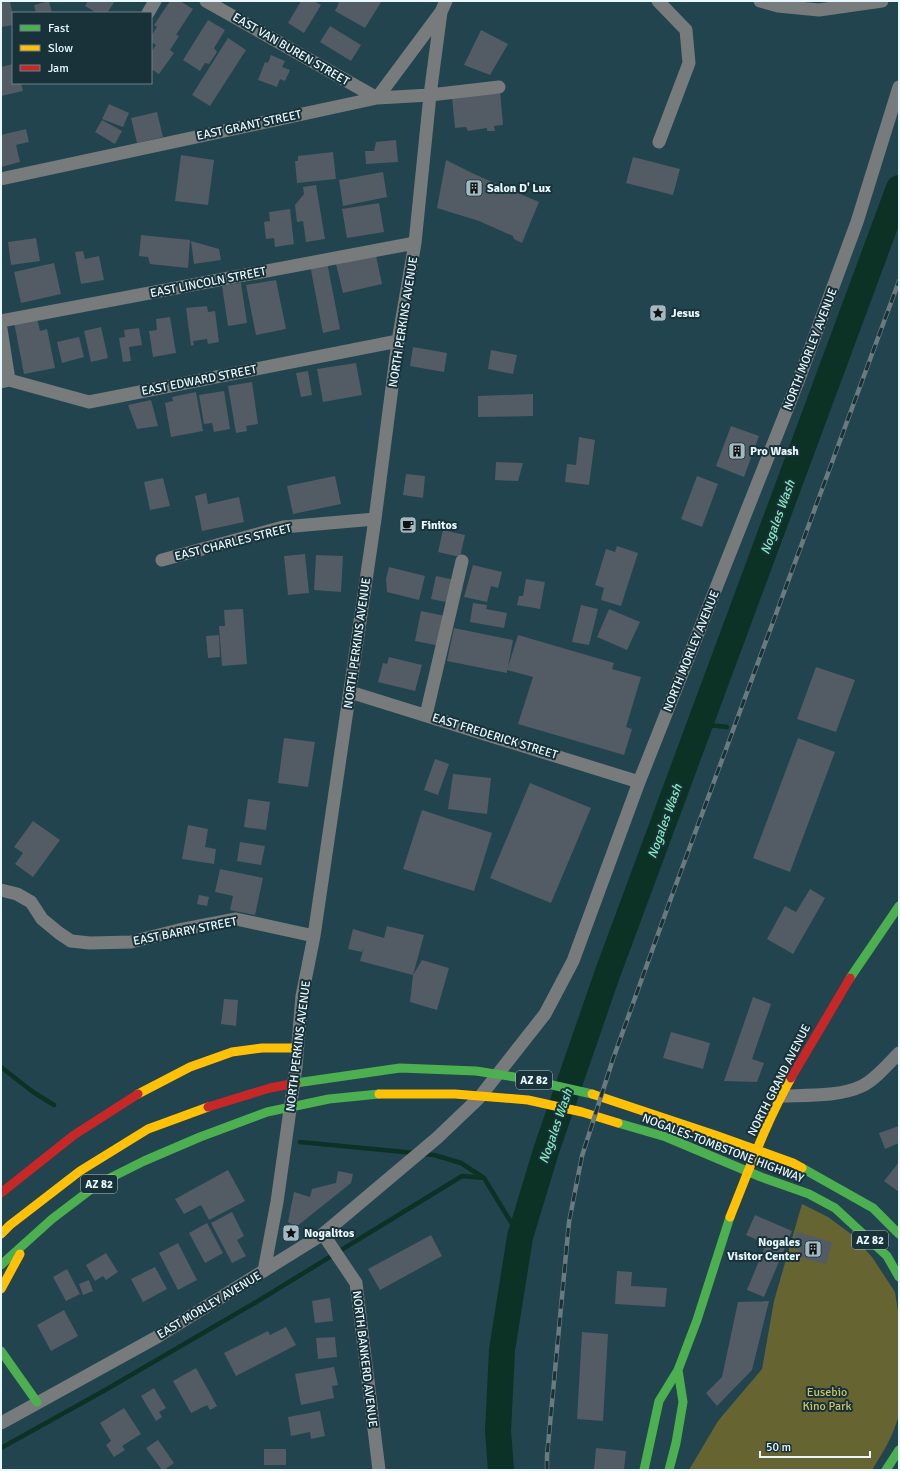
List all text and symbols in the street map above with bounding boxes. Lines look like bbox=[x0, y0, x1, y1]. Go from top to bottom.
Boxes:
street label: EAST VAN BUREN STREET bbox=[230, 10, 352, 89]
legend bbox=[12, 12, 152, 84]
text: Fast bbox=[48, 21, 69, 36]
text: Slow bbox=[48, 41, 73, 56]
text: Jam bbox=[48, 61, 69, 76]
street label: EAST GRANT STREET bbox=[195, 107, 303, 144]
building icon: Salon D' Lux bbox=[464, 178, 484, 198]
place label: Salon D' Lux bbox=[487, 181, 551, 196]
street label: NORTH PERKINS AVENUE bbox=[386, 255, 421, 388]
street label: EAST LINCOLN STREET bbox=[149, 264, 267, 301]
street label: NORTH MORLEY AVENUE bbox=[780, 286, 841, 412]
place icon: Jesus bbox=[648, 303, 668, 323]
place label: Jesus bbox=[671, 306, 701, 321]
street label: EAST EDWARD STREET bbox=[140, 362, 258, 399]
building icon: Pro Wash bbox=[727, 441, 747, 461]
place label: Pro Wash bbox=[750, 444, 799, 459]
water label: Nogales Wash bbox=[757, 477, 799, 557]
cafe icon: Finitos bbox=[398, 515, 418, 535]
place label: Finitos bbox=[421, 518, 458, 533]
street label: EAST CHARLES STREET bbox=[173, 521, 293, 564]
street label: NORTH PERKINS AVENUE bbox=[341, 576, 374, 710]
street label: NORTH MORLEY AVENUE bbox=[660, 588, 723, 714]
street label: EAST FREDERICK STREET bbox=[430, 710, 560, 763]
water label: Nogales Wash bbox=[644, 781, 686, 861]
street label: EAST BARRY STREET bbox=[132, 914, 238, 949]
street label: NORTH PERKINS AVENUE bbox=[283, 979, 314, 1113]
street label: NORTH GRAND AVENUE bbox=[745, 1021, 814, 1139]
road number: AZ 82 bbox=[516, 1071, 552, 1089]
water label: Nogales Wash bbox=[536, 1086, 576, 1166]
street label: NOGALES-TOMBSTONE HIGHWAY bbox=[640, 1111, 806, 1186]
road number: AZ 82 bbox=[81, 1175, 117, 1193]
place icon: Nogalitos bbox=[281, 1223, 301, 1243]
place label: Nogalitos bbox=[304, 1226, 355, 1241]
road number: AZ 82 bbox=[852, 1231, 888, 1249]
place label: Nogales Visitor Center bbox=[727, 1235, 801, 1264]
building icon: Nogales Visitor Center bbox=[803, 1239, 823, 1259]
street label: EAST MORLEY AVENUE bbox=[154, 1268, 264, 1342]
street label: NORTH BANKERD AVENUE bbox=[349, 1290, 380, 1428]
park label: Eusebio Kino Park bbox=[803, 1385, 851, 1414]
scale bar bbox=[760, 1433, 870, 1459]
text: 50 m bbox=[766, 1440, 791, 1455]

